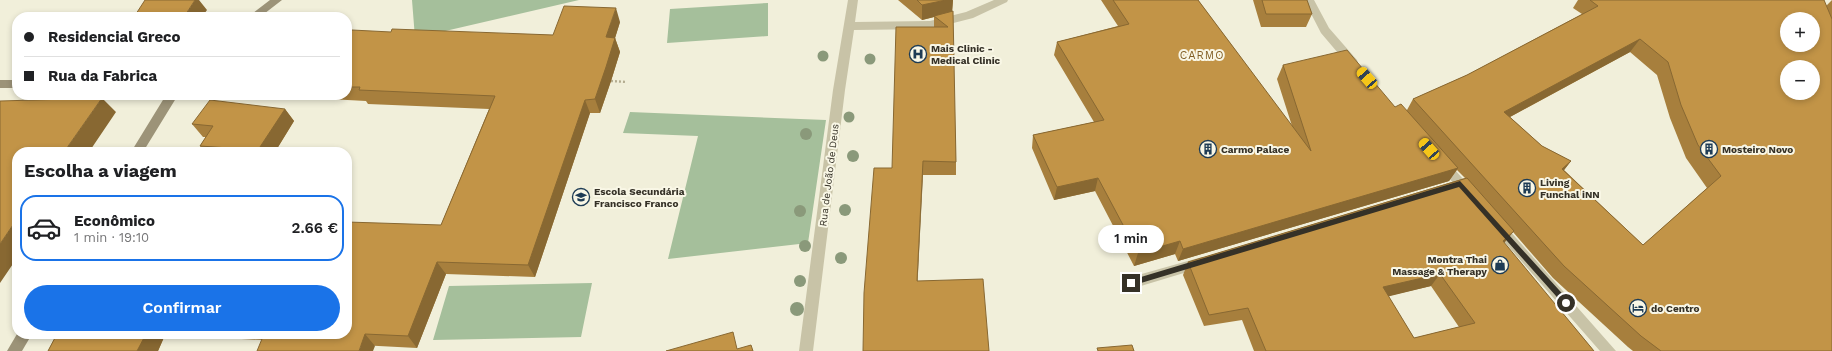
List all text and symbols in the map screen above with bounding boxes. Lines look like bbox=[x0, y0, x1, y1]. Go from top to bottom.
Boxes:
map controls bbox=[1780, 12, 1820, 100]
button: + bbox=[1780, 12, 1820, 52]
text: Residencial Greco bbox=[48, 28, 181, 46]
place label: Mais Clinic - Medical Clinic bbox=[931, 43, 1001, 66]
hospital icon: Mais Clinic - Medical Clinic bbox=[908, 44, 928, 64]
district label: CARMO bbox=[1180, 49, 1224, 62]
button: − bbox=[1780, 60, 1820, 100]
car bbox=[1355, 65, 1379, 91]
text: Rua da Fabrica bbox=[48, 67, 157, 85]
street label: Rua de João de Deus bbox=[817, 123, 841, 227]
car bbox=[1417, 136, 1441, 162]
building icon: Carmo Palace bbox=[1198, 139, 1218, 159]
building icon: Mosteiro Novo bbox=[1699, 139, 1719, 159]
place label: Carmo Palace bbox=[1221, 144, 1289, 155]
place label: Mosteiro Novo bbox=[1722, 144, 1793, 155]
text: Escolha a viagem bbox=[24, 160, 177, 181]
place label: Living Funchal iNN bbox=[1540, 177, 1600, 200]
building icon: Living Funchal iNN bbox=[1517, 178, 1537, 198]
place label: Escola Secundária Francisco Franco bbox=[594, 186, 685, 209]
school or university icon: Escola Secundária Francisco Franco bbox=[571, 187, 591, 207]
icon: car bbox=[26, 210, 62, 246]
text: Econômico bbox=[74, 212, 155, 230]
text: 2.66 € bbox=[292, 219, 338, 237]
callout: 1 min bbox=[1098, 225, 1164, 253]
text: 1 min · 19:10 bbox=[74, 230, 149, 245]
text: 1 min bbox=[1114, 231, 1148, 246]
place label: Montra Thai Massage & Therapy bbox=[1392, 254, 1487, 277]
shop icon: Montra Thai Massage & Therapy bbox=[1490, 255, 1510, 275]
route end bbox=[1122, 274, 1140, 292]
button: Confirmar bbox=[24, 285, 340, 331]
route start bbox=[1557, 294, 1575, 312]
hotel icon: do Centro bbox=[1628, 298, 1648, 318]
place label: do Centro bbox=[1651, 303, 1700, 314]

